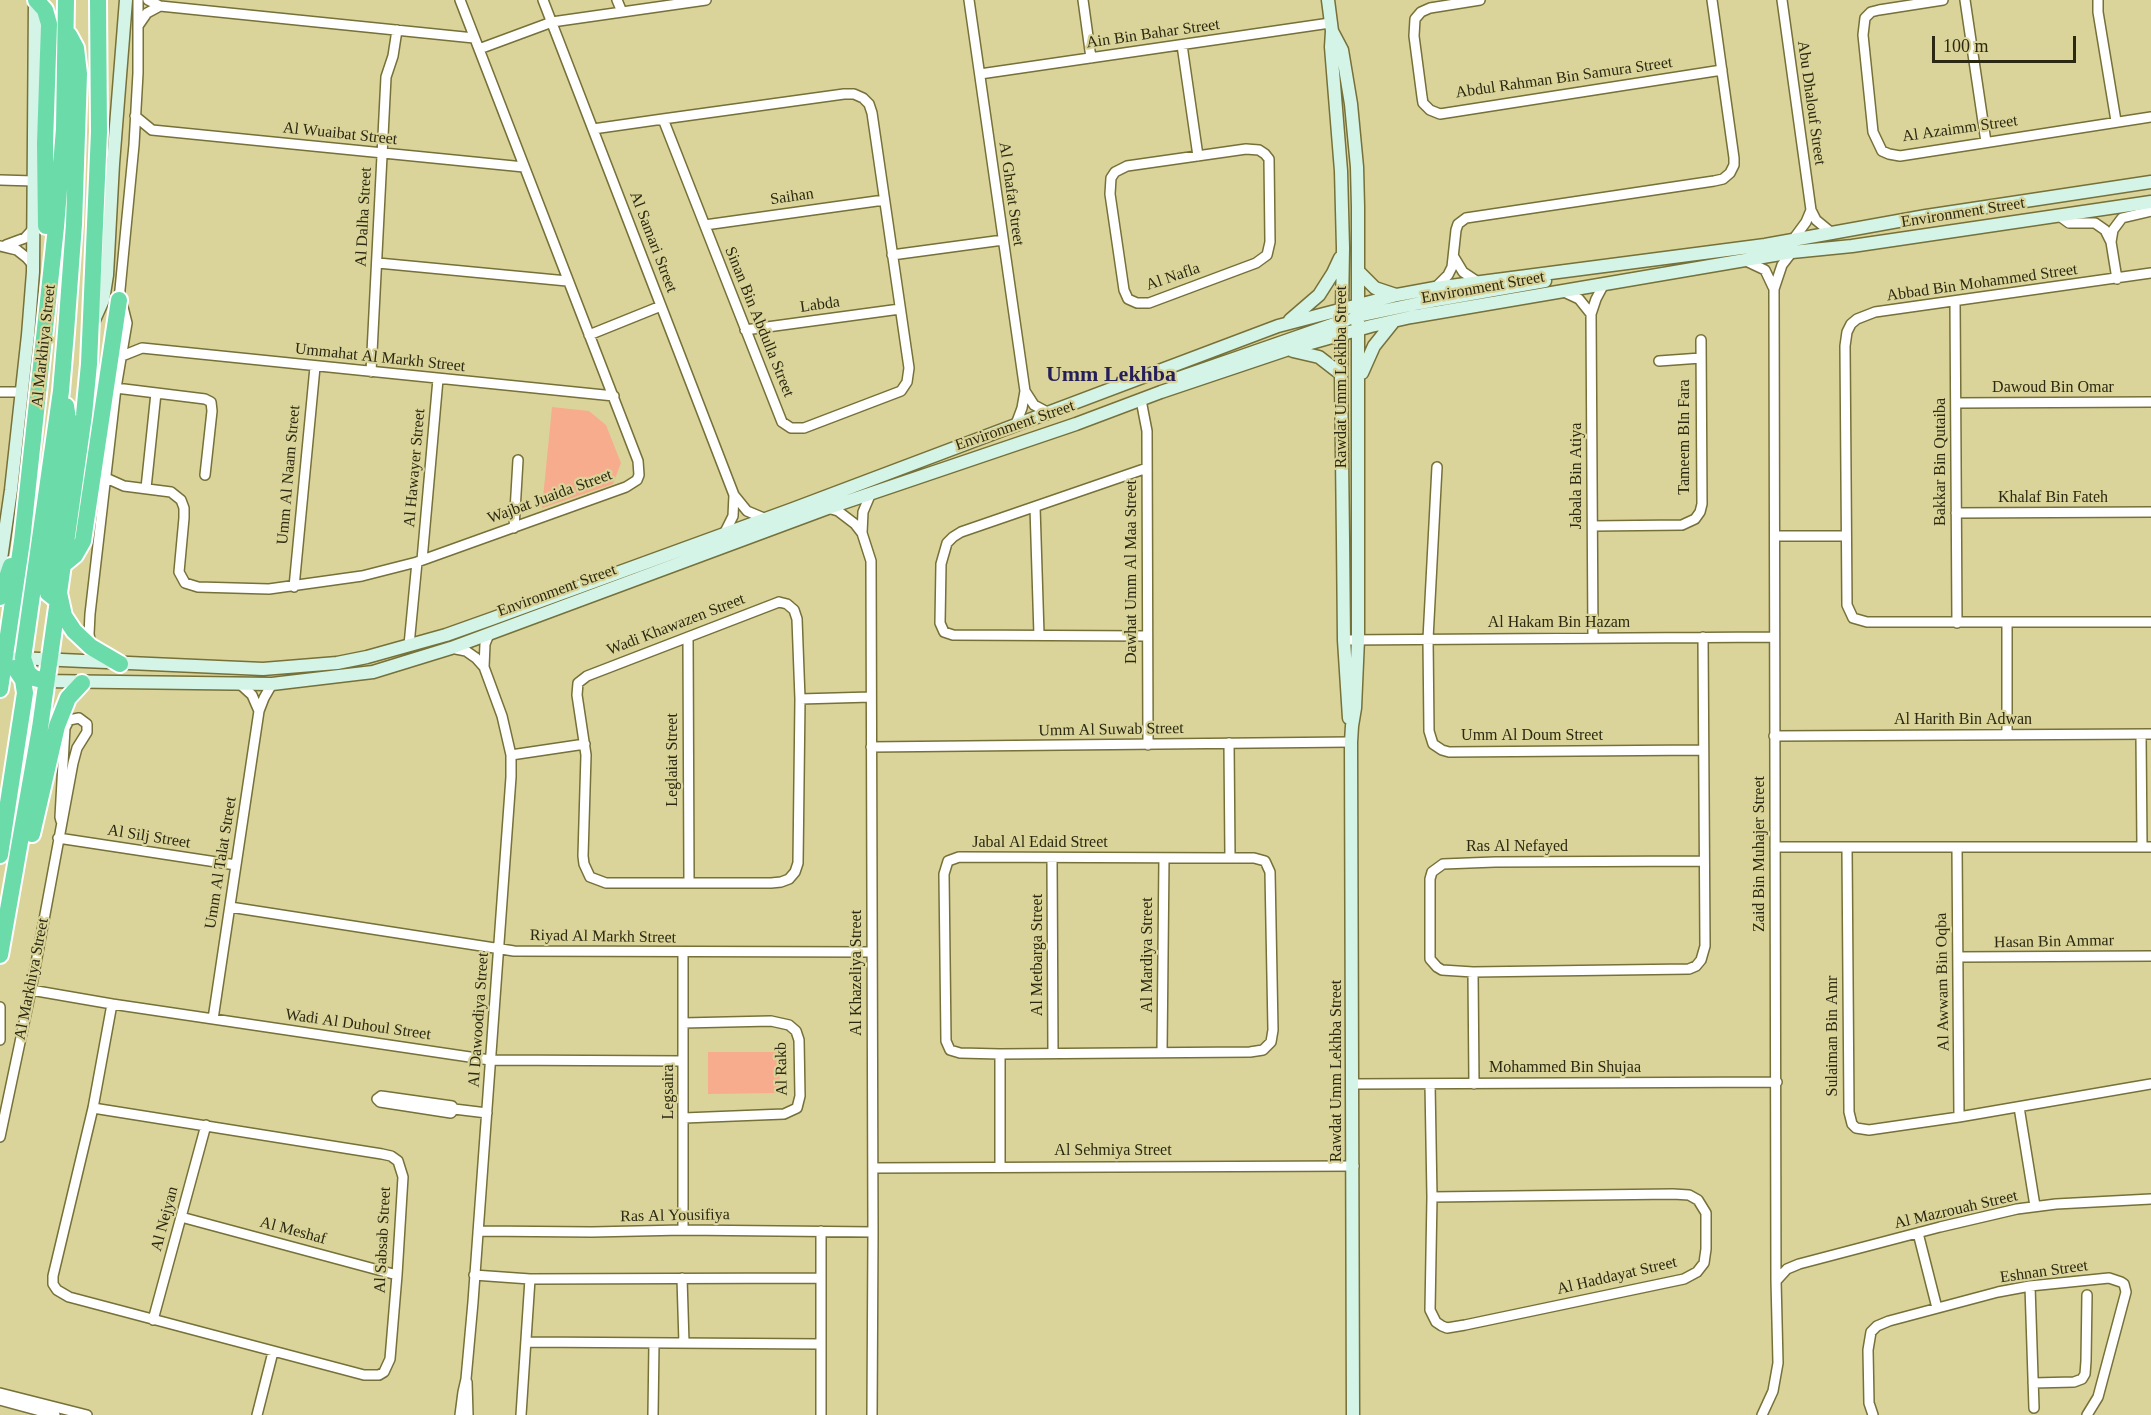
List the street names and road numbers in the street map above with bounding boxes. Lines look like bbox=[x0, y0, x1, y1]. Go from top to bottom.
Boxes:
street label: Ain Bin Bahar Street bbox=[1075, 14, 1231, 54]
street label: Abu Dhalouf Street bbox=[1791, 30, 1831, 176]
street label: Abdul Rahman Bin Samura Street bbox=[1437, 51, 1691, 105]
street label: Al Azaimm Street bbox=[1893, 110, 2027, 148]
street label: Al Wuaibat Street bbox=[273, 117, 407, 151]
street label: Al Ghafat Street bbox=[993, 134, 1029, 254]
street label: Al Dalha Street bbox=[351, 160, 377, 274]
street label: Al Samari Street bbox=[622, 181, 684, 303]
street label: Saihan bbox=[765, 184, 819, 210]
street label: Environment Street bbox=[1888, 192, 2038, 234]
street label: Sinan Bin Abdulla Street bbox=[716, 233, 802, 411]
street label: Al Nafla bbox=[1141, 258, 1205, 296]
street label: Abbad Bin Mohammed Street bbox=[1870, 258, 2094, 308]
street label: Environment Street bbox=[1408, 266, 1558, 310]
street label: Rawdat Umm Lekhba Street bbox=[1332, 271, 1352, 483]
street label: Al Markhiya Street bbox=[27, 274, 61, 418]
street label: Labda bbox=[795, 292, 845, 318]
street label: Ummahat Al Markh Street bbox=[281, 338, 479, 378]
street label: Tameem BIn Fara bbox=[1675, 370, 1695, 504]
street label: Dawoud Bin Omar bbox=[1983, 378, 2123, 398]
street label: Bakkar Bin Qutaiba bbox=[1931, 388, 1951, 536]
street label: Environment Street bbox=[941, 393, 1089, 459]
street label: Umm Al Naam Street bbox=[273, 395, 305, 555]
street label: Al Hawayer Street bbox=[399, 399, 431, 537]
street label: Jabala Bin Atiya bbox=[1567, 416, 1587, 536]
street label: Wajbat Juaida Street bbox=[474, 462, 626, 532]
street label: Dawhat Umm Al Maa Street bbox=[1122, 468, 1142, 676]
street label: Khalaf Bin Fateh bbox=[1990, 488, 2116, 508]
street label: Environment Street bbox=[483, 556, 631, 626]
street label: Wadi Khawazen Street bbox=[593, 585, 759, 665]
street label: Al Hakam Bin Hazam bbox=[1478, 613, 1640, 633]
street label: Leglaiat Street bbox=[663, 705, 683, 815]
street label: Al Harith Bin Adwan bbox=[1885, 710, 2041, 730]
street label: Umm Al Suwab Street bbox=[1029, 719, 1193, 741]
street label: Umm Al Doum Street bbox=[1452, 726, 1612, 746]
street label: Zaid Bin Muhajer Street bbox=[1750, 764, 1770, 944]
street label: Umm Al Talat Street bbox=[200, 787, 242, 939]
street label: Al Silj Street bbox=[102, 820, 196, 854]
street label: Jabal Al Edaid Street bbox=[963, 833, 1117, 853]
street label: Ras Al Nefayed bbox=[1461, 837, 1573, 857]
street label: Al Metbarga Street bbox=[1028, 884, 1048, 1026]
street label: Al Mardiya Street bbox=[1138, 889, 1158, 1021]
street label: Al Khazeliya Street bbox=[847, 901, 867, 1045]
street label: Al Awwam Bin Oqba bbox=[1932, 904, 1954, 1060]
street label: Al Markhiya Street bbox=[9, 907, 55, 1051]
street label: Riyad Al Markh Street bbox=[520, 926, 686, 948]
street label: Hasan Bin Ammar bbox=[1984, 931, 2124, 953]
street label: Al Dawoodiya Street bbox=[464, 943, 494, 1097]
street label: Rawdat Umm Lekhba Street bbox=[1327, 965, 1347, 1177]
street label: Sulaiman Bin Amr bbox=[1823, 966, 1843, 1106]
street label: Wadi Al Duhoul Street bbox=[274, 1004, 442, 1046]
street label: Al Rakb bbox=[772, 1040, 792, 1098]
street label: Mohammed Bin Shujaa bbox=[1477, 1058, 1653, 1078]
street label: Legsaira bbox=[659, 1060, 679, 1124]
street label: Al Sehmiya Street bbox=[1046, 1141, 1180, 1161]
street label: Al Sabsab Street bbox=[370, 1179, 396, 1301]
street label: Al Nejyan bbox=[146, 1181, 184, 1257]
street label: Al Mazrouah Street bbox=[1883, 1184, 2029, 1236]
street label: Ras Al Yousifiya bbox=[615, 1205, 735, 1227]
street label: Al Meshaf bbox=[254, 1212, 332, 1250]
street label: Al Haddayat Street bbox=[1546, 1251, 1688, 1301]
street label: Eshnan Street bbox=[1991, 1255, 2097, 1289]

